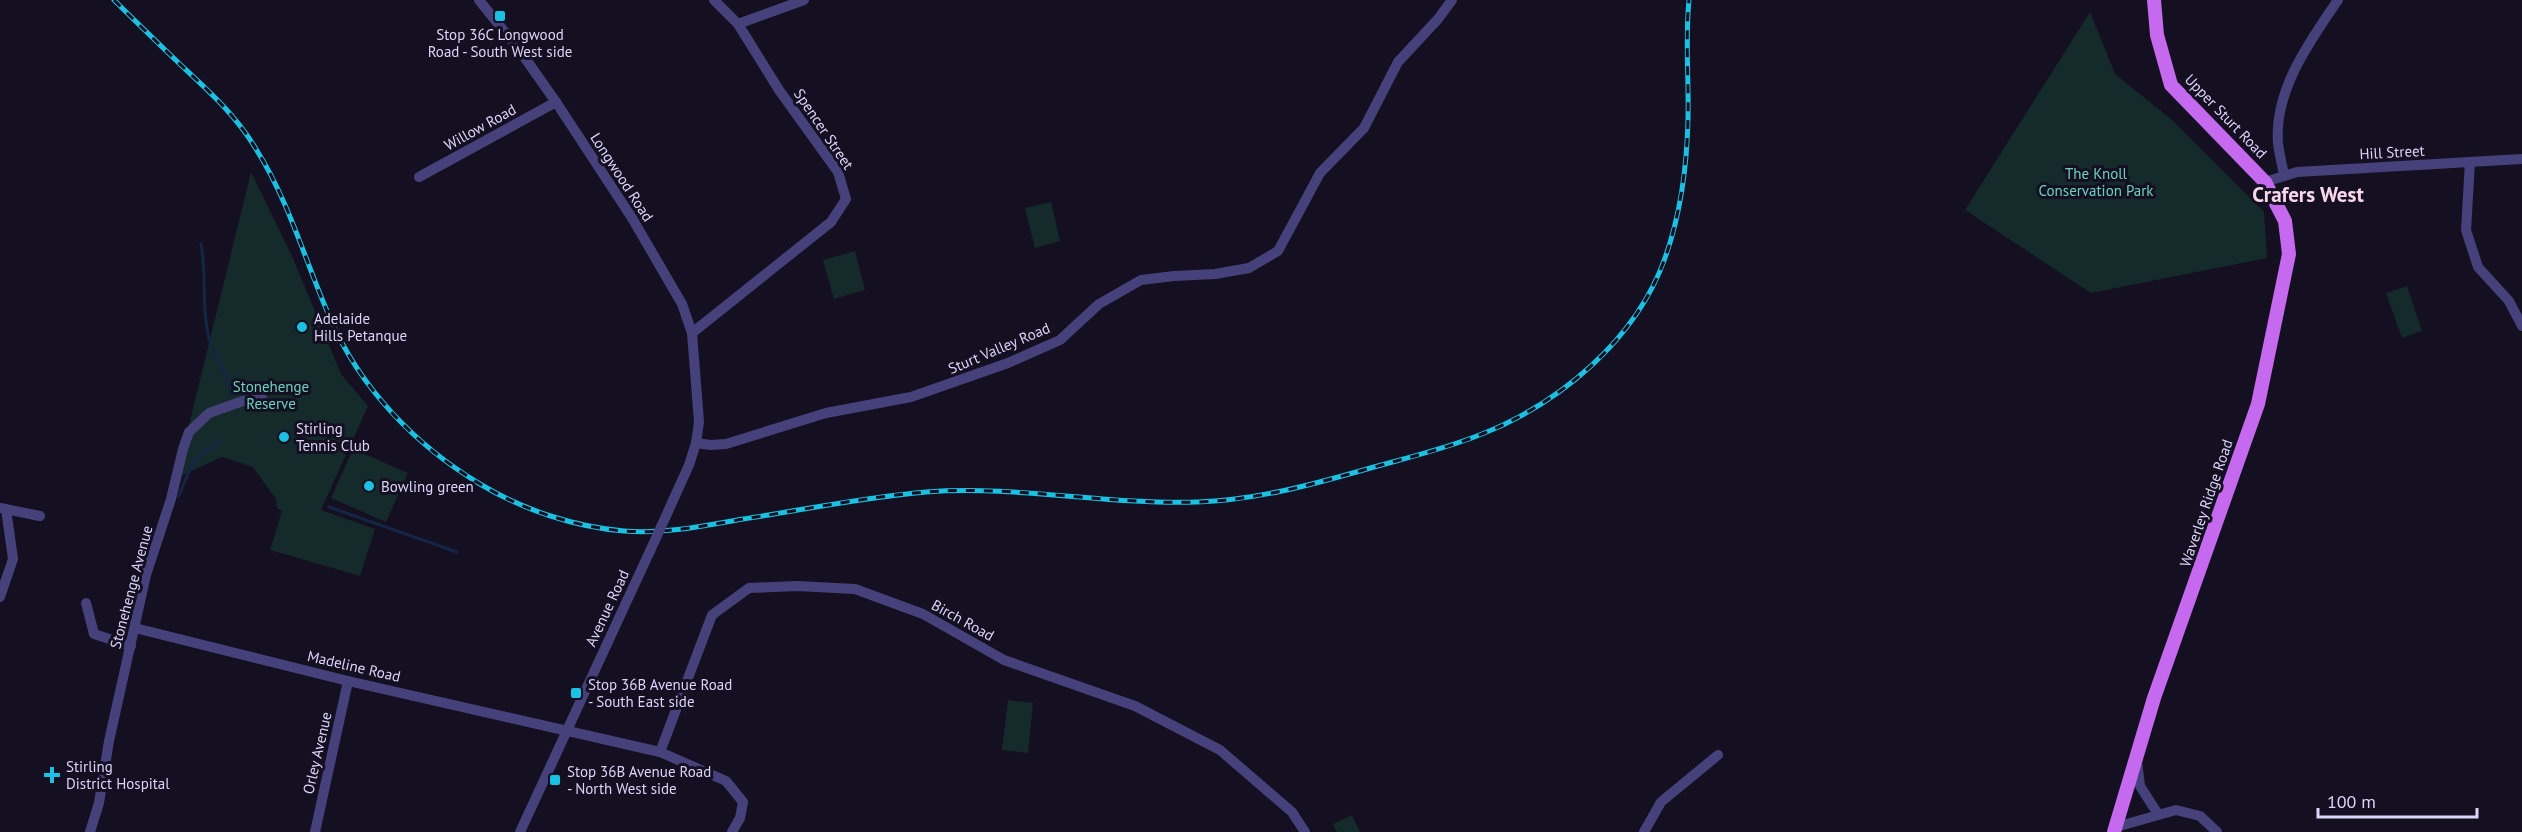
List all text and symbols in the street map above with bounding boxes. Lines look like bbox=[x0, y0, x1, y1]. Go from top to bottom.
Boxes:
marker: Stop 36C Longwood Road - South West side bbox=[493, 9, 507, 23]
place label: Stop 36C Longwood Road - South West side bbox=[428, 25, 572, 61]
street label: Upper Sturt Road bbox=[2181, 70, 2271, 162]
street label: Spencer Street bbox=[790, 85, 858, 173]
street label: Willow Road bbox=[441, 99, 519, 155]
street label: Longwood Road bbox=[586, 129, 658, 225]
street label: Hill Street bbox=[2359, 141, 2425, 163]
park label: The Knoll Conservation Park bbox=[2039, 164, 2154, 200]
district label: Crafers West bbox=[2252, 181, 2364, 208]
place label: Adelaide Hills Petanque bbox=[314, 309, 407, 345]
street label: Sturt Valley Road bbox=[945, 318, 1053, 378]
marker: Adelaide Hills Petanque bbox=[295, 320, 309, 334]
park label: Stonehenge Reserve bbox=[233, 377, 309, 413]
place label: Stirling Tennis Club bbox=[296, 419, 370, 455]
marker: Stirling Tennis Club bbox=[277, 430, 291, 444]
street label: Waverley Ridge Road bbox=[2175, 437, 2237, 569]
place label: Bowling green bbox=[381, 477, 474, 496]
marker: Bowling green bbox=[362, 479, 376, 493]
street label: Stonehenge Avenue bbox=[105, 523, 157, 651]
street label: Avenue Road bbox=[581, 567, 633, 649]
street label: Birch Road bbox=[928, 595, 998, 645]
street label: Madeline Road bbox=[306, 646, 402, 686]
place label: Stop 36B Avenue Road - South East side bbox=[588, 675, 732, 711]
marker: Stop 36B Avenue Road - South East side bbox=[569, 686, 583, 700]
street label: Orley Avenue bbox=[298, 710, 336, 796]
place label: Stirling District Hospital bbox=[66, 757, 170, 793]
place label: Stop 36B Avenue Road - North West side bbox=[567, 762, 711, 798]
marker: Stirling District Hospital bbox=[43, 766, 61, 784]
marker: Stop 36B Avenue Road - North West side bbox=[548, 773, 562, 787]
scale bar bbox=[2318, 781, 2477, 819]
text: 100 m bbox=[2327, 790, 2376, 813]

